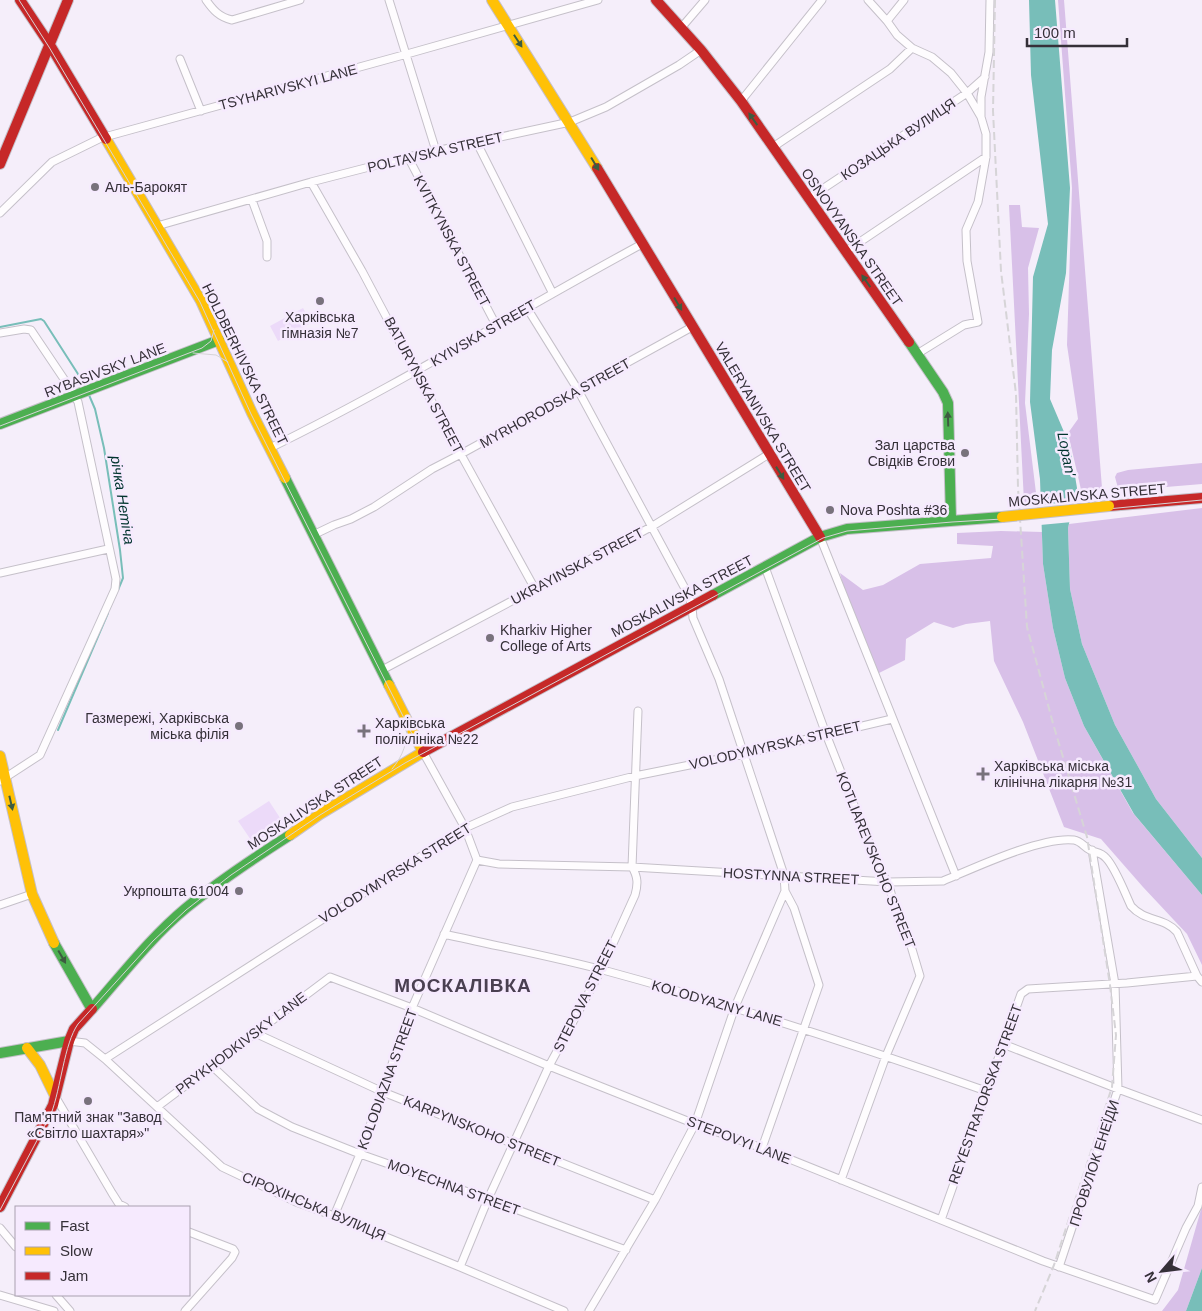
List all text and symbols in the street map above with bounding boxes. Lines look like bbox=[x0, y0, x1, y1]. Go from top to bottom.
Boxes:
scale bar bbox=[1027, 15, 1127, 47]
text: 100 m bbox=[1034, 24, 1076, 41]
one-way arrow bbox=[513, 35, 523, 48]
street label: TSYHARIVSKYI LANE bbox=[217, 61, 359, 113]
street label: КОЗАЦЬКА ВУЛИЦЯ bbox=[838, 95, 958, 183]
one-way arrow bbox=[748, 113, 758, 126]
street label: POLTAVSKA STREET bbox=[366, 129, 505, 175]
one-way arrow bbox=[590, 157, 599, 171]
street label: OSNOVYANSKA STREET bbox=[798, 165, 906, 309]
street label: KVITKYNSKA STREET bbox=[411, 173, 494, 310]
place label: Аль-Барокят bbox=[105, 179, 188, 195]
marker: Аль-Барокят bbox=[89, 181, 101, 193]
one-way arrow bbox=[861, 275, 871, 288]
street label: HOLDBERHIVSKA STREET bbox=[199, 281, 291, 448]
marker: Харківська гімназія №7 bbox=[314, 295, 326, 307]
street label: KYIVSKA STREET bbox=[428, 296, 539, 369]
one-way arrow bbox=[673, 297, 682, 310]
place label: Харківська гімназія №7 bbox=[281, 309, 359, 341]
street label: BATURYNSKA STREET bbox=[381, 314, 467, 456]
street label: RYBASIVSKY LANE bbox=[42, 339, 168, 401]
street label: VALERYANIVSKA STREET bbox=[712, 339, 814, 495]
street label: MYRHORODSKA STREET bbox=[477, 355, 633, 451]
one-way arrow bbox=[944, 411, 952, 427]
water label: Lopan' bbox=[1054, 430, 1080, 479]
place label: Зал царства Свідків Єгови bbox=[868, 437, 955, 469]
marker: Зал царства Свідків Єгови bbox=[959, 447, 971, 459]
water label: річка Нетіча bbox=[107, 453, 138, 546]
one-way arrow bbox=[776, 466, 785, 479]
street label: MOSKALIVSKA STREET bbox=[1008, 480, 1167, 510]
place label: Nova Poshta #36 bbox=[840, 502, 948, 518]
marker: Nova Poshta #36 bbox=[824, 504, 836, 516]
street label: UKRAYINSKA STREET bbox=[508, 524, 646, 608]
street label: MOSKALIVSKA STREET bbox=[609, 552, 756, 640]
place label: Kharkiv Higher College of Arts bbox=[500, 622, 592, 654]
marker: Kharkiv Higher College of Arts bbox=[484, 632, 496, 644]
place label: Газмережі, Харківська міська філія bbox=[85, 710, 229, 742]
place label: Харківська поліклініка №22 bbox=[375, 715, 479, 747]
street label: VOLODYMYRSKA STREET bbox=[688, 717, 863, 773]
marker: Газмережі, Харківська міська філія bbox=[233, 720, 245, 732]
marker: Харківська поліклініка №22 bbox=[357, 724, 371, 738]
street label: MOSKALIVSKA STREET bbox=[244, 753, 386, 853]
place label: Харківська міська клінічна лікарня №31 bbox=[994, 758, 1132, 790]
marker: Харківська міська клінічна лікарня №31 bbox=[976, 767, 990, 781]
street label: KOTLIAREVSKOHO STREET bbox=[833, 770, 919, 951]
one-way arrow bbox=[7, 796, 15, 811]
street label: VOLODYMYRSKA STREET bbox=[316, 819, 474, 926]
street label: HOSTYNNA STREET bbox=[723, 864, 860, 888]
place label: Укрпошта 61004 bbox=[123, 883, 229, 899]
marker: Укрпошта 61004 bbox=[233, 885, 245, 897]
street label: STEPOVA STREET bbox=[550, 937, 620, 1055]
one-way arrow bbox=[57, 950, 66, 963]
district label: МОСКАЛІВКА bbox=[394, 975, 532, 996]
street label: KOLODYAZNY LANE bbox=[650, 977, 784, 1029]
street label: PRYKHODKIVSKY LANE bbox=[172, 989, 310, 1097]
street label: REYESTRATORSKA STREET bbox=[945, 1002, 1025, 1186]
street label: KOLODIAZNA STREET bbox=[354, 1006, 420, 1152]
street label: KARPYNSKOHO STREET bbox=[401, 1092, 563, 1170]
marker: Пам'ятний знак "Завод «Світло шахтаря»" bbox=[82, 1095, 94, 1107]
street label: ПРОВУЛОК ЕНЕЇДИ bbox=[1066, 1098, 1122, 1228]
place label: Пам'ятний знак "Завод «Світло шахтаря»" bbox=[14, 1109, 162, 1141]
street label: STEPOVYI LANE bbox=[685, 1113, 793, 1167]
street label: MOYECHNA STREET bbox=[386, 1156, 523, 1218]
street label: СІРОХІНСЬКА ВУЛИЦЯ bbox=[240, 1168, 388, 1244]
legend bbox=[15, 1206, 190, 1296]
text: Fast bbox=[60, 1217, 90, 1234]
text: Slow bbox=[60, 1242, 93, 1259]
north arrow bbox=[1137, 1246, 1187, 1296]
text: Jam bbox=[60, 1267, 88, 1284]
text: N bbox=[1141, 1269, 1160, 1285]

